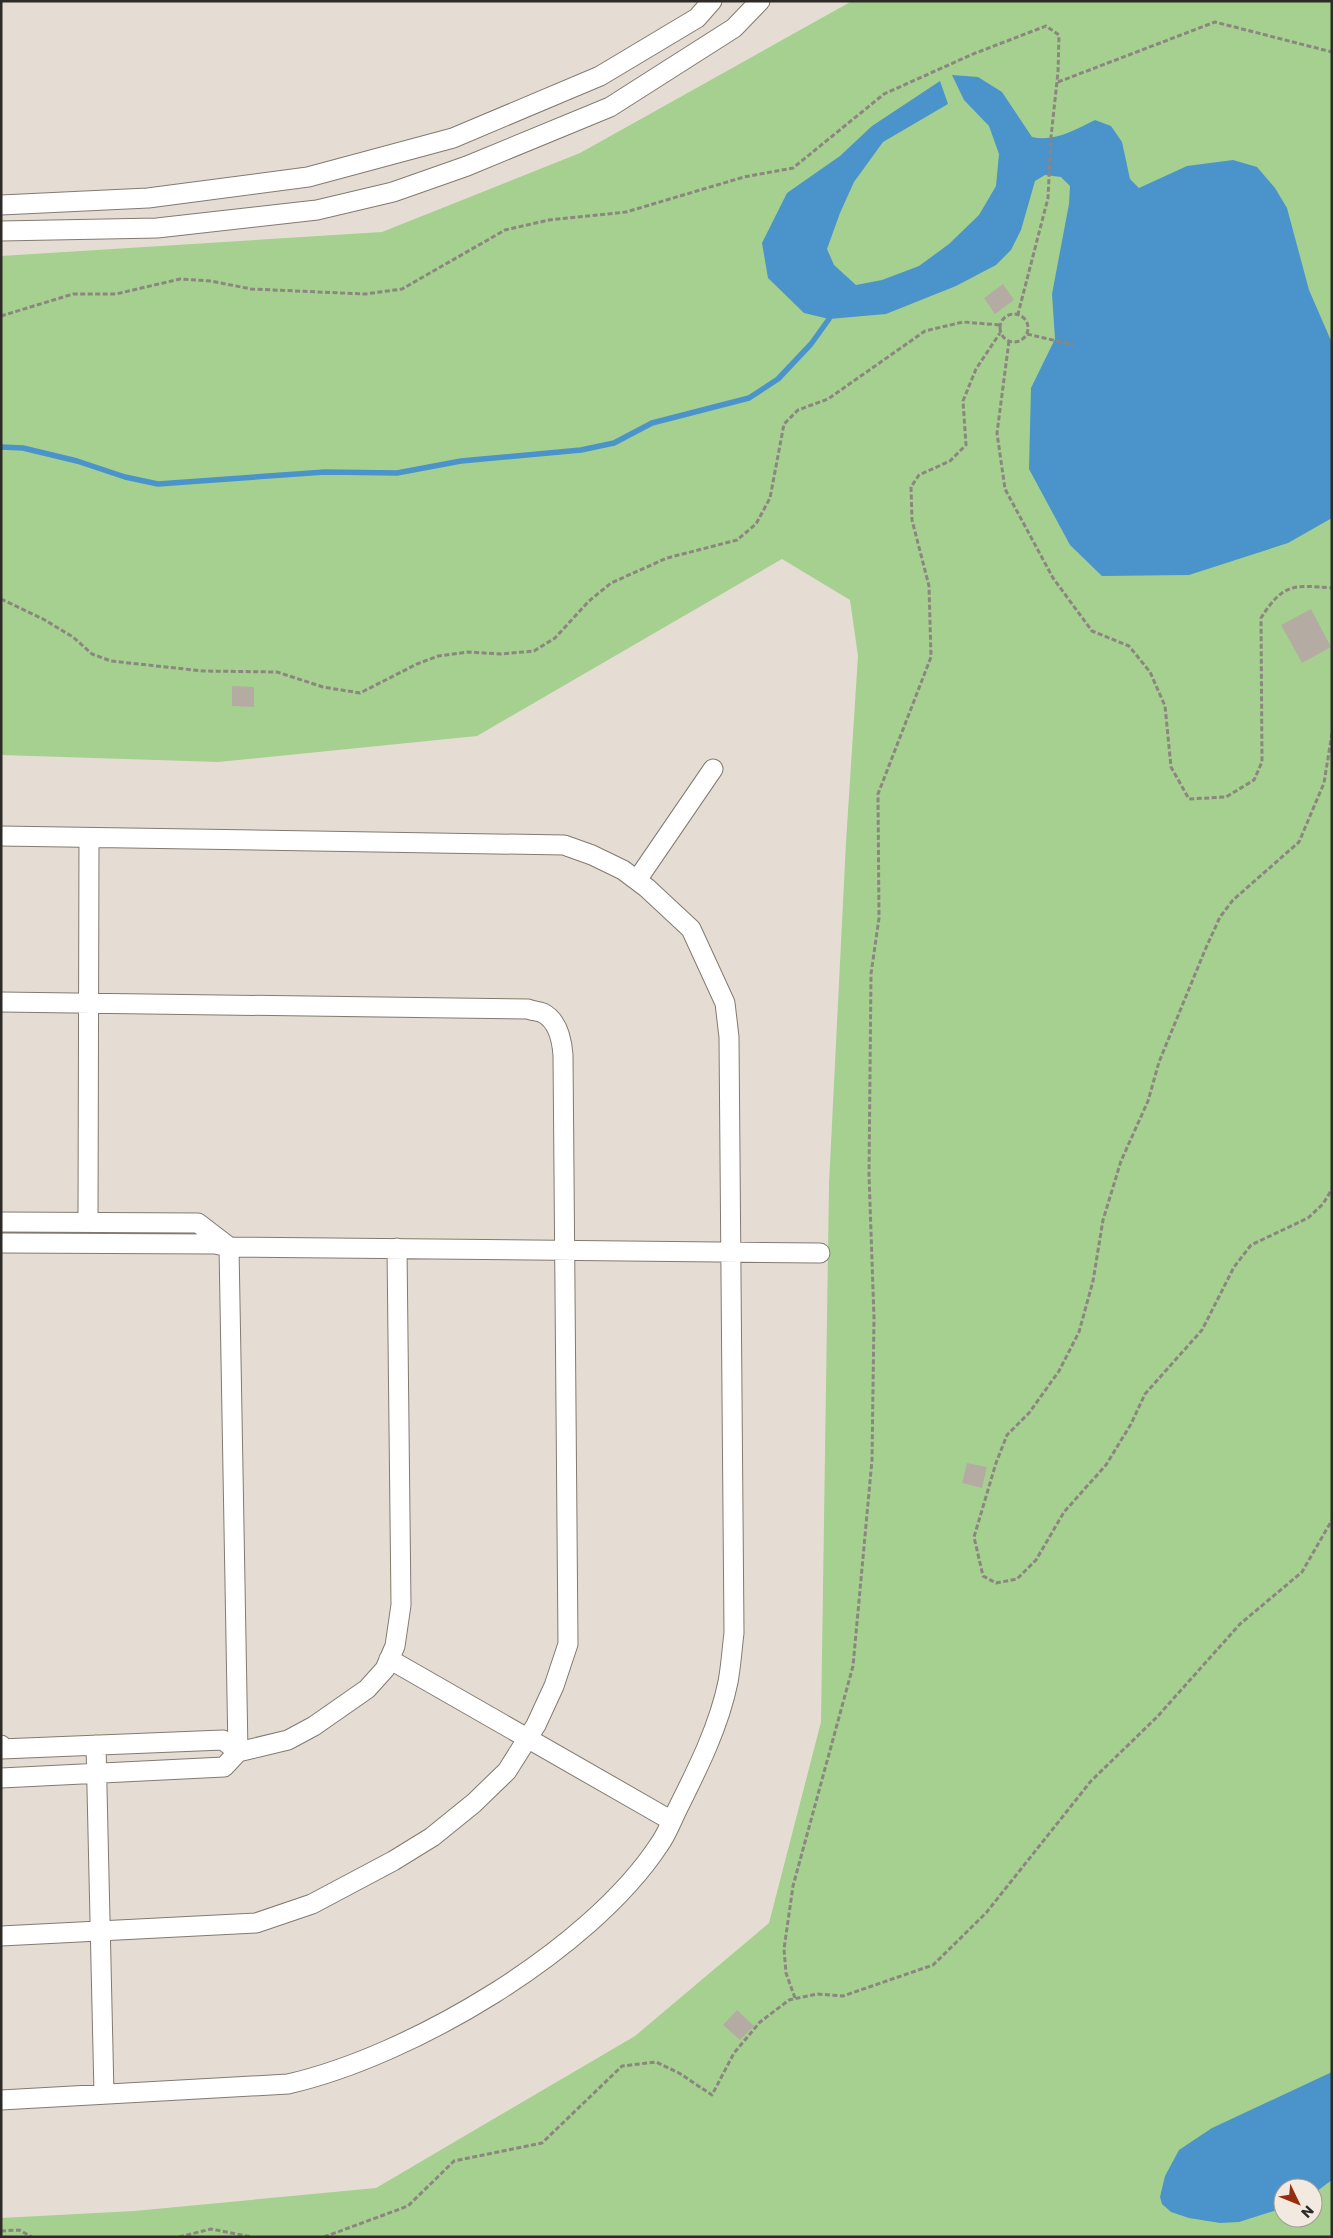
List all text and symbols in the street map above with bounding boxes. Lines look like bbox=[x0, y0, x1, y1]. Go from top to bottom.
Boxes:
north arrow bbox=[1273, 2178, 1323, 2228]
text: N bbox=[1297, 2201, 1318, 2223]

